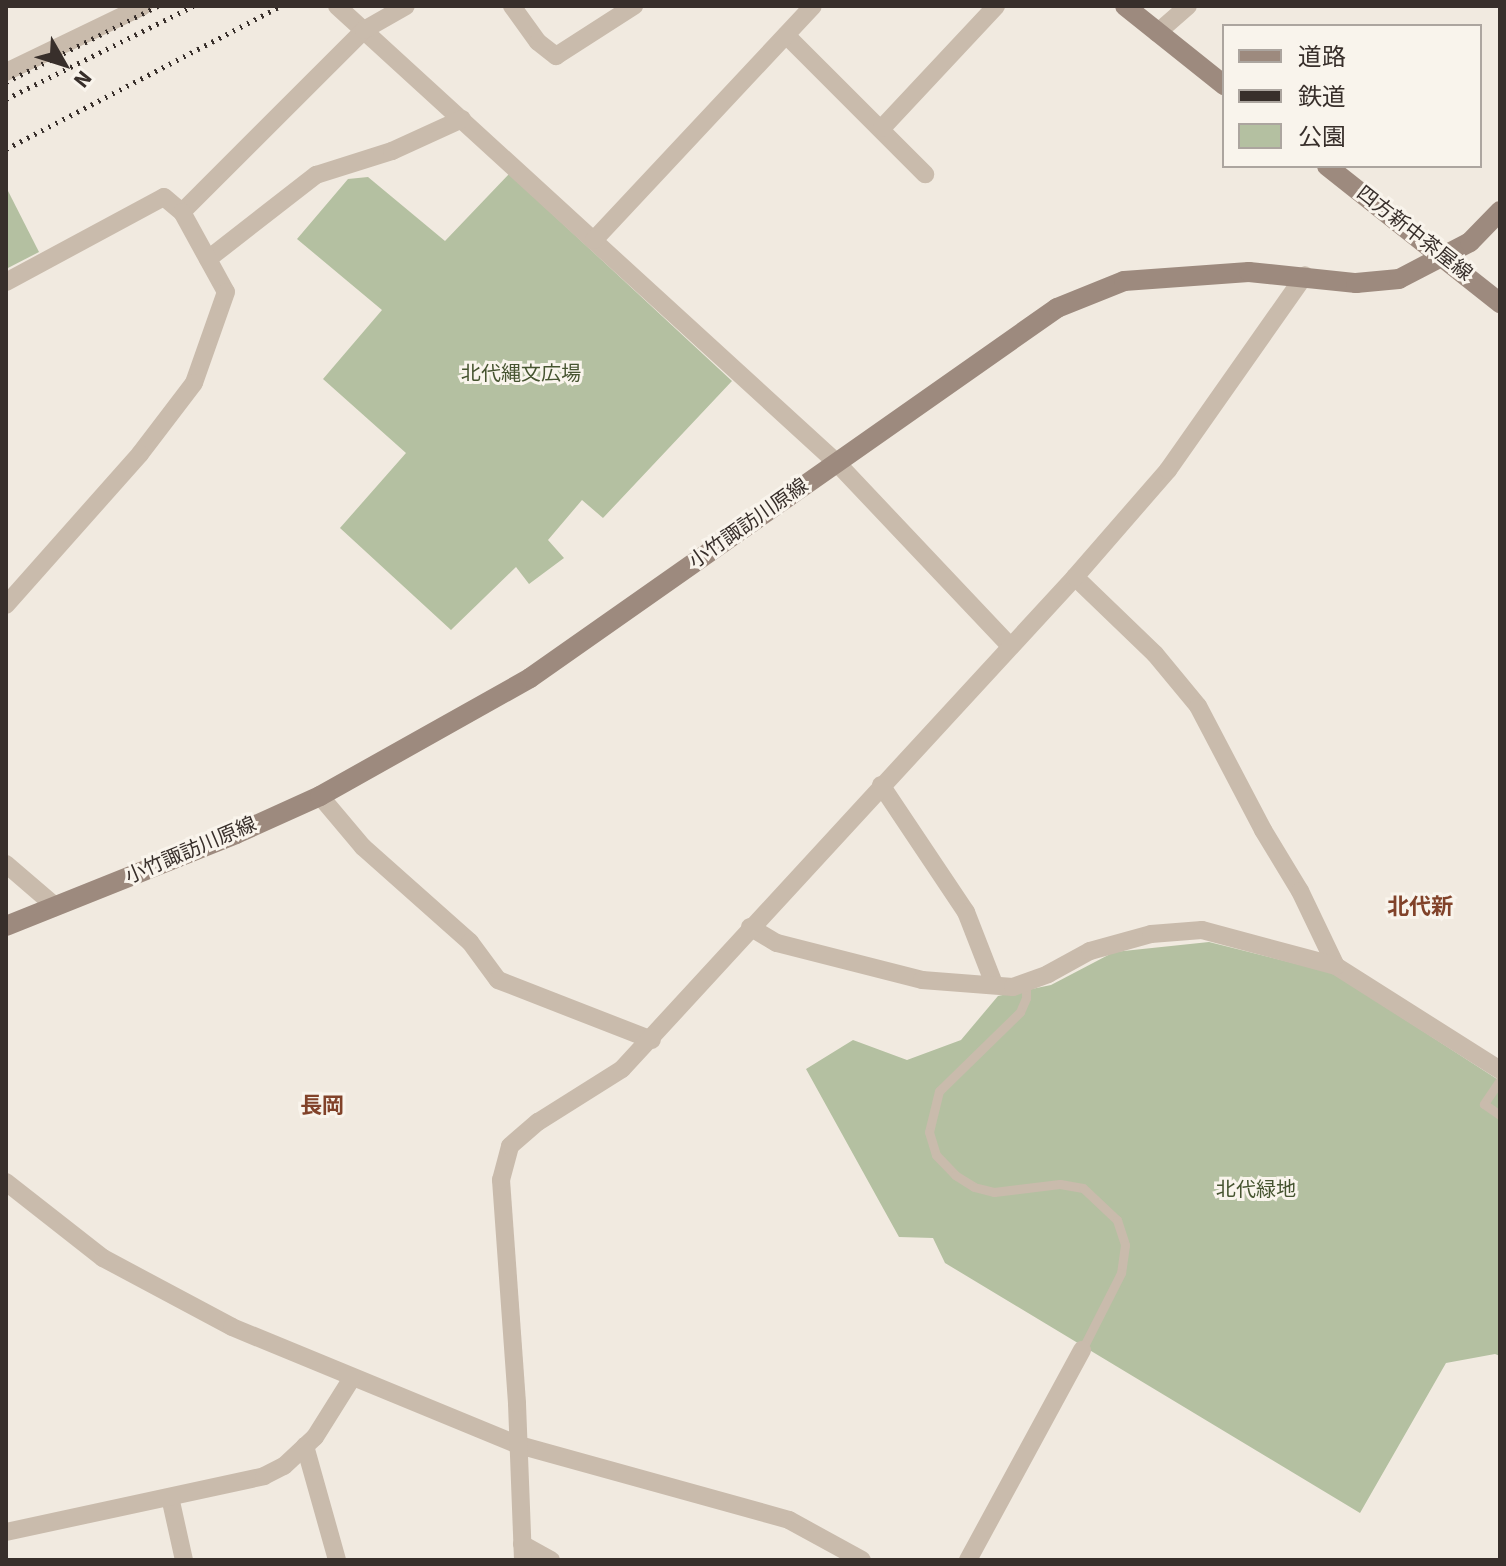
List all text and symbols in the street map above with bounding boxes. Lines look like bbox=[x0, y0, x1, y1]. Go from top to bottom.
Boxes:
north arrow bbox=[24, 24, 104, 104]
legend bbox=[1222, 24, 1482, 168]
text: 道路 bbox=[1298, 40, 1346, 75]
text: N bbox=[66, 63, 100, 95]
text: 鉄道 bbox=[1298, 80, 1346, 115]
text: 公園 bbox=[1298, 120, 1346, 155]
street label: 四方新中茶屋線 bbox=[1351, 181, 1477, 287]
park label: 北代縄文広場 bbox=[461, 362, 581, 386]
street label: 小竹諏訪川原線 bbox=[685, 474, 813, 574]
street label: 小竹諏訪川原線 bbox=[122, 813, 260, 889]
district label: 北代新 bbox=[1387, 895, 1453, 921]
district label: 長岡 bbox=[300, 1094, 344, 1120]
park label: 北代緑地 bbox=[1216, 1178, 1296, 1202]

